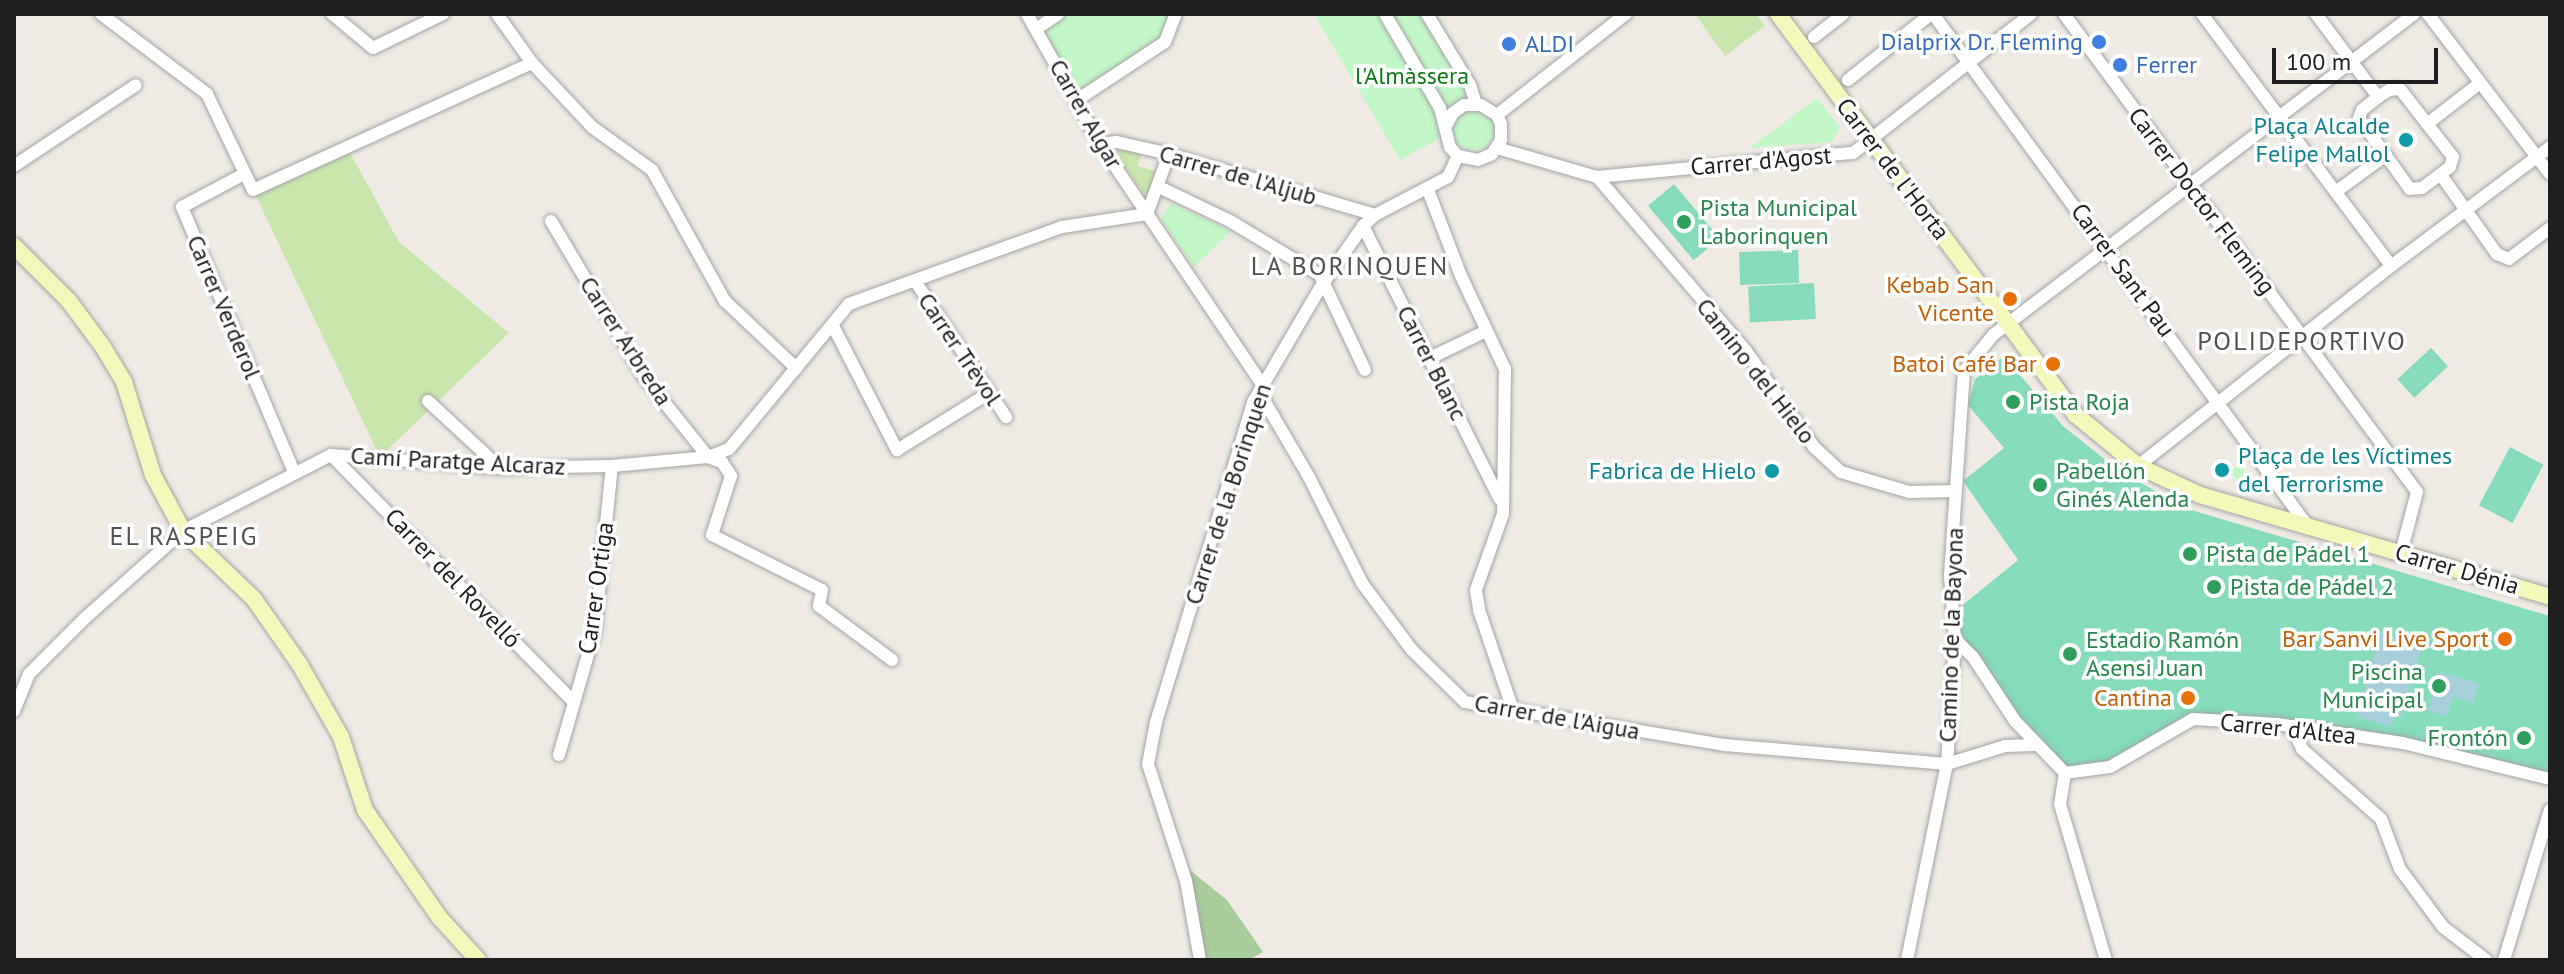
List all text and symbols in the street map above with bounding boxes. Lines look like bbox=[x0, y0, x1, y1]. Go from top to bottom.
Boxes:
place label: Dialprix Dr. Fleming bbox=[1878, 28, 2083, 56]
place label: ALDI bbox=[1525, 30, 1574, 58]
scale bar bbox=[2276, 32, 2442, 82]
marker: Dialprix Dr. Fleming bbox=[2090, 33, 2108, 51]
marker: ALDI bbox=[1500, 35, 1518, 53]
text: 100 m bbox=[2286, 46, 2351, 77]
place label: Ferrer bbox=[2136, 51, 2197, 79]
street label: Carrer Algar bbox=[1043, 54, 1129, 174]
marker: Ferrer bbox=[2111, 56, 2129, 74]
park label: l'Almàssera bbox=[1355, 62, 1469, 90]
street label: Carrer de l'Horta bbox=[1830, 92, 1956, 246]
street label: Carrer Doctor Fleming bbox=[2122, 102, 2282, 300]
place label: Plaça Alcalde Felipe Mallol bbox=[2253, 112, 2390, 168]
marker: Plaça Alcalde Felipe Mallol bbox=[2397, 131, 2415, 149]
street label: Carrer de l'Aljub bbox=[1156, 139, 1320, 211]
street label: Carrer d'Agost bbox=[1689, 141, 1833, 181]
place label: Pista Municipal Laborinquen bbox=[1700, 194, 1857, 250]
street label: Carrer Sant Pau bbox=[2065, 198, 2181, 342]
marker: Pista Municipal Laborinquen bbox=[1675, 213, 1693, 231]
street label: Carrer Verderol bbox=[181, 230, 267, 384]
district label: LA BORINQUEN bbox=[1250, 250, 1450, 282]
street label: Carrer Arbreda bbox=[573, 271, 679, 411]
place label: Kebab San Vicente bbox=[1886, 271, 1994, 327]
street label: Carrer Trèvol bbox=[912, 287, 1008, 411]
marker: Kebab San Vicente bbox=[2001, 290, 2019, 308]
street label: Camino del Hielo bbox=[1690, 293, 1822, 449]
street label: Carrer Blanc bbox=[1391, 301, 1473, 425]
district label: POLIDEPORTIVO bbox=[2197, 325, 2407, 357]
place label: Batoi Café Bar bbox=[1892, 350, 2037, 378]
marker: Batoi Café Bar bbox=[2044, 355, 2062, 373]
street label: Carrer de la Borinquen bbox=[1179, 380, 1277, 608]
place label: Pista Roja bbox=[2029, 388, 2130, 416]
marker: Pista Roja bbox=[2004, 393, 2022, 411]
street label: Camí Paratge Alcaraz bbox=[349, 441, 567, 481]
place label: Plaça de les Víctimes del Terrorisme bbox=[2238, 442, 2453, 498]
place label: Fabrica de Hielo bbox=[1589, 457, 1756, 485]
place label: Pabellón Ginés Alenda bbox=[2056, 457, 2190, 513]
marker: Plaça de les Víctimes del Terrorisme bbox=[2213, 461, 2231, 479]
marker: Fabrica de Hielo bbox=[1763, 462, 1781, 480]
marker: Pabellón Ginés Alenda bbox=[2031, 476, 2049, 494]
street label: Carrer del Rovelló bbox=[379, 502, 527, 654]
district label: EL RASPEIG bbox=[109, 520, 259, 552]
street label: Carrer Ortiga bbox=[572, 520, 620, 656]
street label: Camino de la Bayona bbox=[1933, 527, 1969, 743]
street label: Carrer Dénia bbox=[2392, 538, 2522, 600]
place label: Pista de Pádel 1 bbox=[2206, 540, 2370, 568]
marker: Pista de Pádel 1 bbox=[2181, 545, 2199, 563]
place label: Pista de Pádel 2 bbox=[2230, 573, 2394, 601]
marker: Pista de Pádel 2 bbox=[2205, 578, 2223, 596]
place label: Bar Sanvi Live Sport bbox=[2282, 625, 2489, 653]
place label: Estadio Ramón Asensi Juan bbox=[2086, 626, 2239, 682]
marker: Bar Sanvi Live Sport bbox=[2496, 630, 2514, 648]
marker: Estadio Ramón Asensi Juan bbox=[2061, 645, 2079, 663]
place label: Piscina Municipal bbox=[2322, 658, 2423, 714]
marker: Piscina Municipal bbox=[2430, 677, 2448, 695]
place label: Cantina bbox=[2094, 684, 2172, 712]
street label: Carrer de l'Aigua bbox=[1472, 688, 1642, 746]
marker: Cantina bbox=[2179, 689, 2197, 707]
street label: Carrer d'Altea bbox=[2219, 708, 2357, 750]
place label: Frontón bbox=[2428, 724, 2508, 752]
marker: Frontón bbox=[2515, 729, 2533, 747]

